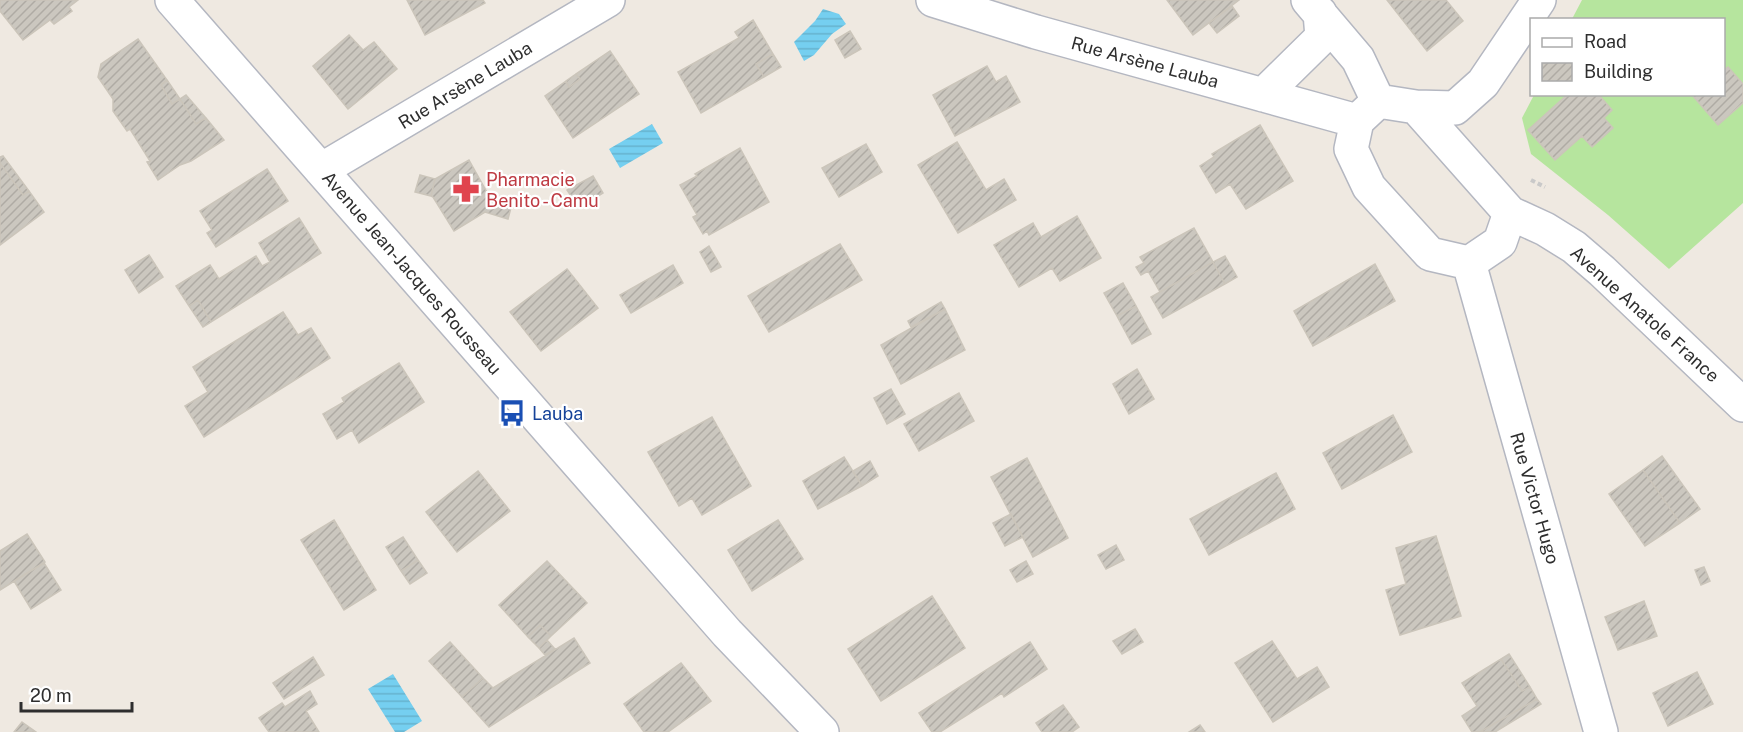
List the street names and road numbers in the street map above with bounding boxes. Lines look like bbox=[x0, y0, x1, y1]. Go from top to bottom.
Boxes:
street label: Rue Arsène Lauba bbox=[1069, 32, 1221, 92]
street label: Rue Arsène Lauba bbox=[394, 37, 536, 133]
street label: Avenue Jean-Jacques Rousseau bbox=[318, 167, 506, 379]
street label: Avenue Anatole France bbox=[1566, 242, 1724, 386]
street label: Rue Victor Hugo bbox=[1506, 430, 1564, 566]

